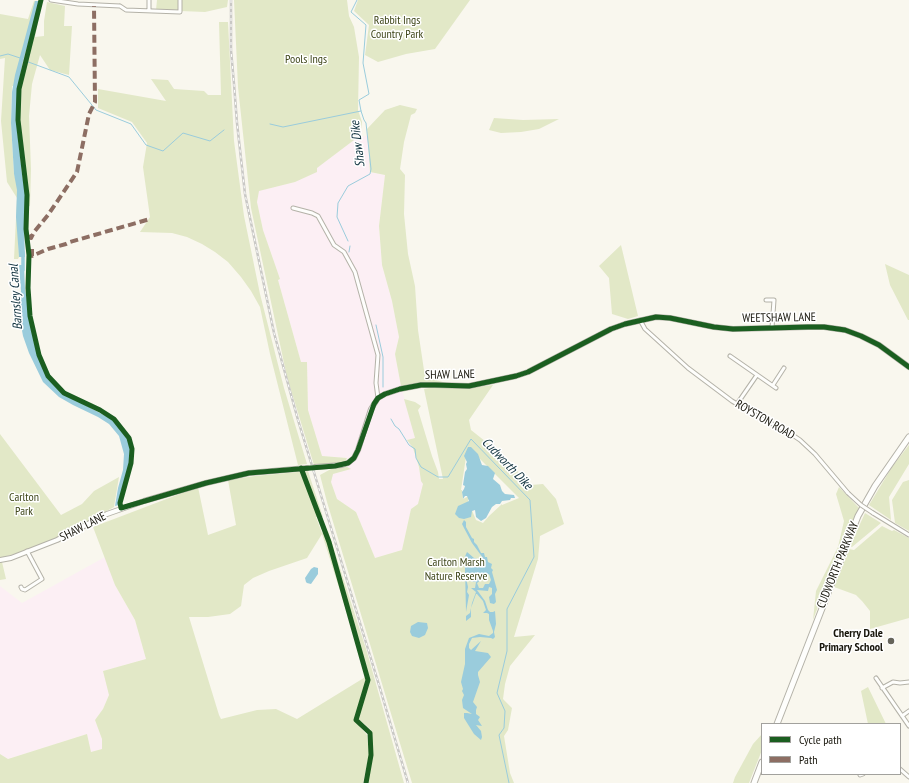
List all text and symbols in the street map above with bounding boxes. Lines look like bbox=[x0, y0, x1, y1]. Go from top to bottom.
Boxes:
park label: Rabbit Ings Country Park bbox=[371, 14, 423, 42]
park label: Pools Ings bbox=[285, 53, 327, 67]
water label: Shaw Dike bbox=[347, 120, 369, 168]
water label: Barnsley Canal bbox=[6, 264, 26, 330]
street label: WEETSHAW LANE bbox=[742, 310, 816, 326]
street label: SHAW LANE bbox=[425, 367, 475, 383]
street label: ROYSTON ROAD bbox=[733, 397, 797, 443]
water label: Cudworth Dike bbox=[478, 435, 536, 493]
park label: Carlton Park bbox=[9, 491, 39, 519]
street label: SHAW LANE bbox=[58, 509, 108, 545]
street label: CUDWORTH PARKWAY bbox=[814, 520, 862, 610]
park label: Carlton Marsh Nature Reserve bbox=[425, 556, 487, 584]
place label: Cherry Dale Primary School bbox=[819, 627, 883, 655]
marker: Cherry Dale Primary School bbox=[886, 636, 896, 646]
legend bbox=[761, 723, 901, 775]
text: Cycle path bbox=[799, 732, 842, 747]
text: Path bbox=[799, 752, 817, 767]

